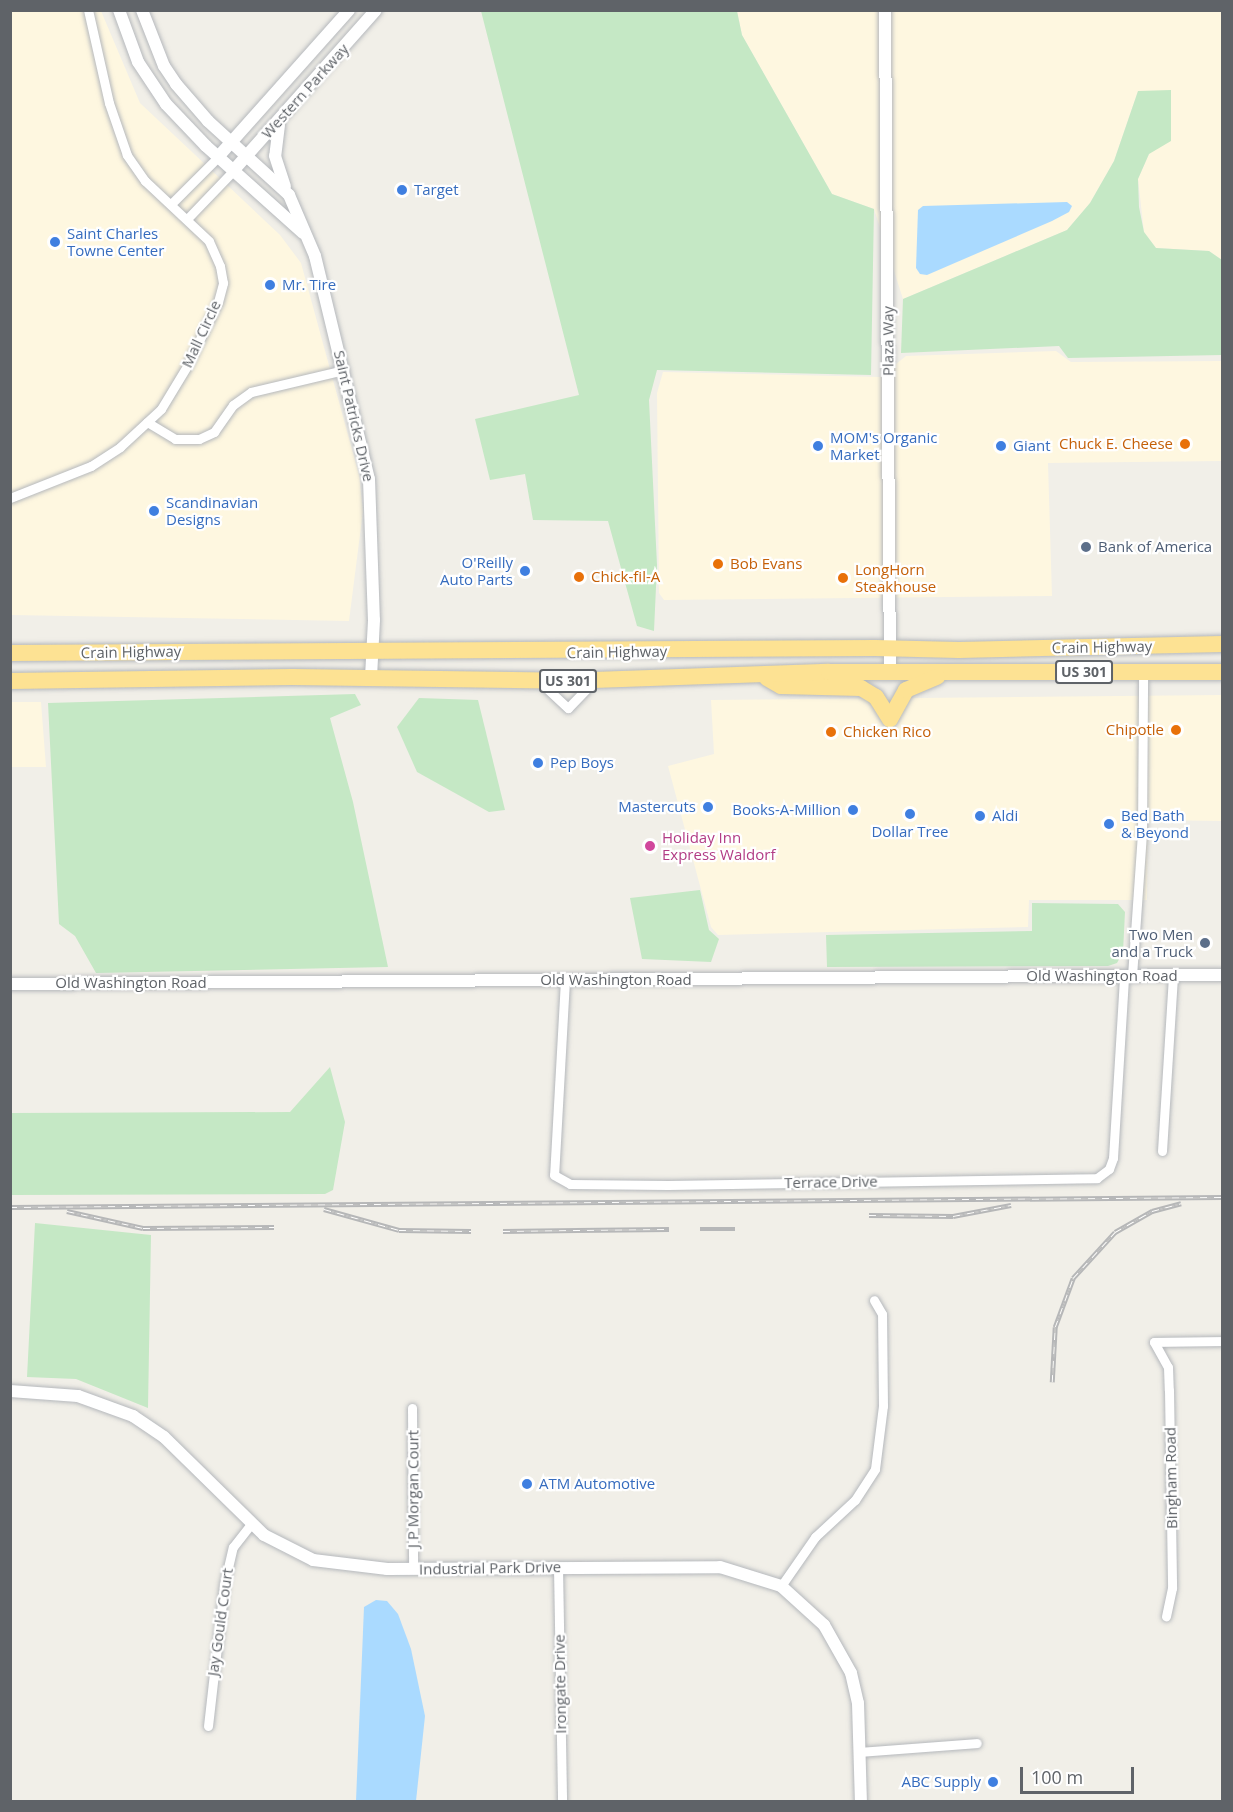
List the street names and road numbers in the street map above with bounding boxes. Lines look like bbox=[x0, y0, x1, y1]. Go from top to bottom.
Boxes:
street label: Western Parkway bbox=[258, 40, 352, 142]
street label: Mall Circle bbox=[178, 298, 224, 370]
street label: Plaza Way bbox=[879, 306, 897, 376]
street label: Saint Patricks Drive bbox=[330, 349, 378, 483]
street label: Crain Highway bbox=[1052, 637, 1152, 657]
street label: Crain Highway bbox=[81, 642, 181, 662]
street label: Crain Highway bbox=[567, 642, 667, 662]
road number: US 301 bbox=[1054, 661, 1114, 683]
road number: US 301 bbox=[538, 670, 598, 692]
street label: Old Washington Road bbox=[1026, 967, 1178, 985]
street label: Old Washington Road bbox=[540, 971, 692, 989]
street label: Old Washington Road bbox=[55, 974, 207, 992]
street label: Terrace Drive bbox=[784, 1172, 878, 1192]
street label: Bingham Road bbox=[1161, 1427, 1181, 1529]
street label: J P Morgan Court bbox=[404, 1430, 422, 1548]
street label: Industrial Park Drive bbox=[419, 1558, 561, 1578]
street label: Jay Gould Court bbox=[204, 1567, 236, 1677]
street label: Irongate Drive bbox=[550, 1634, 570, 1734]

